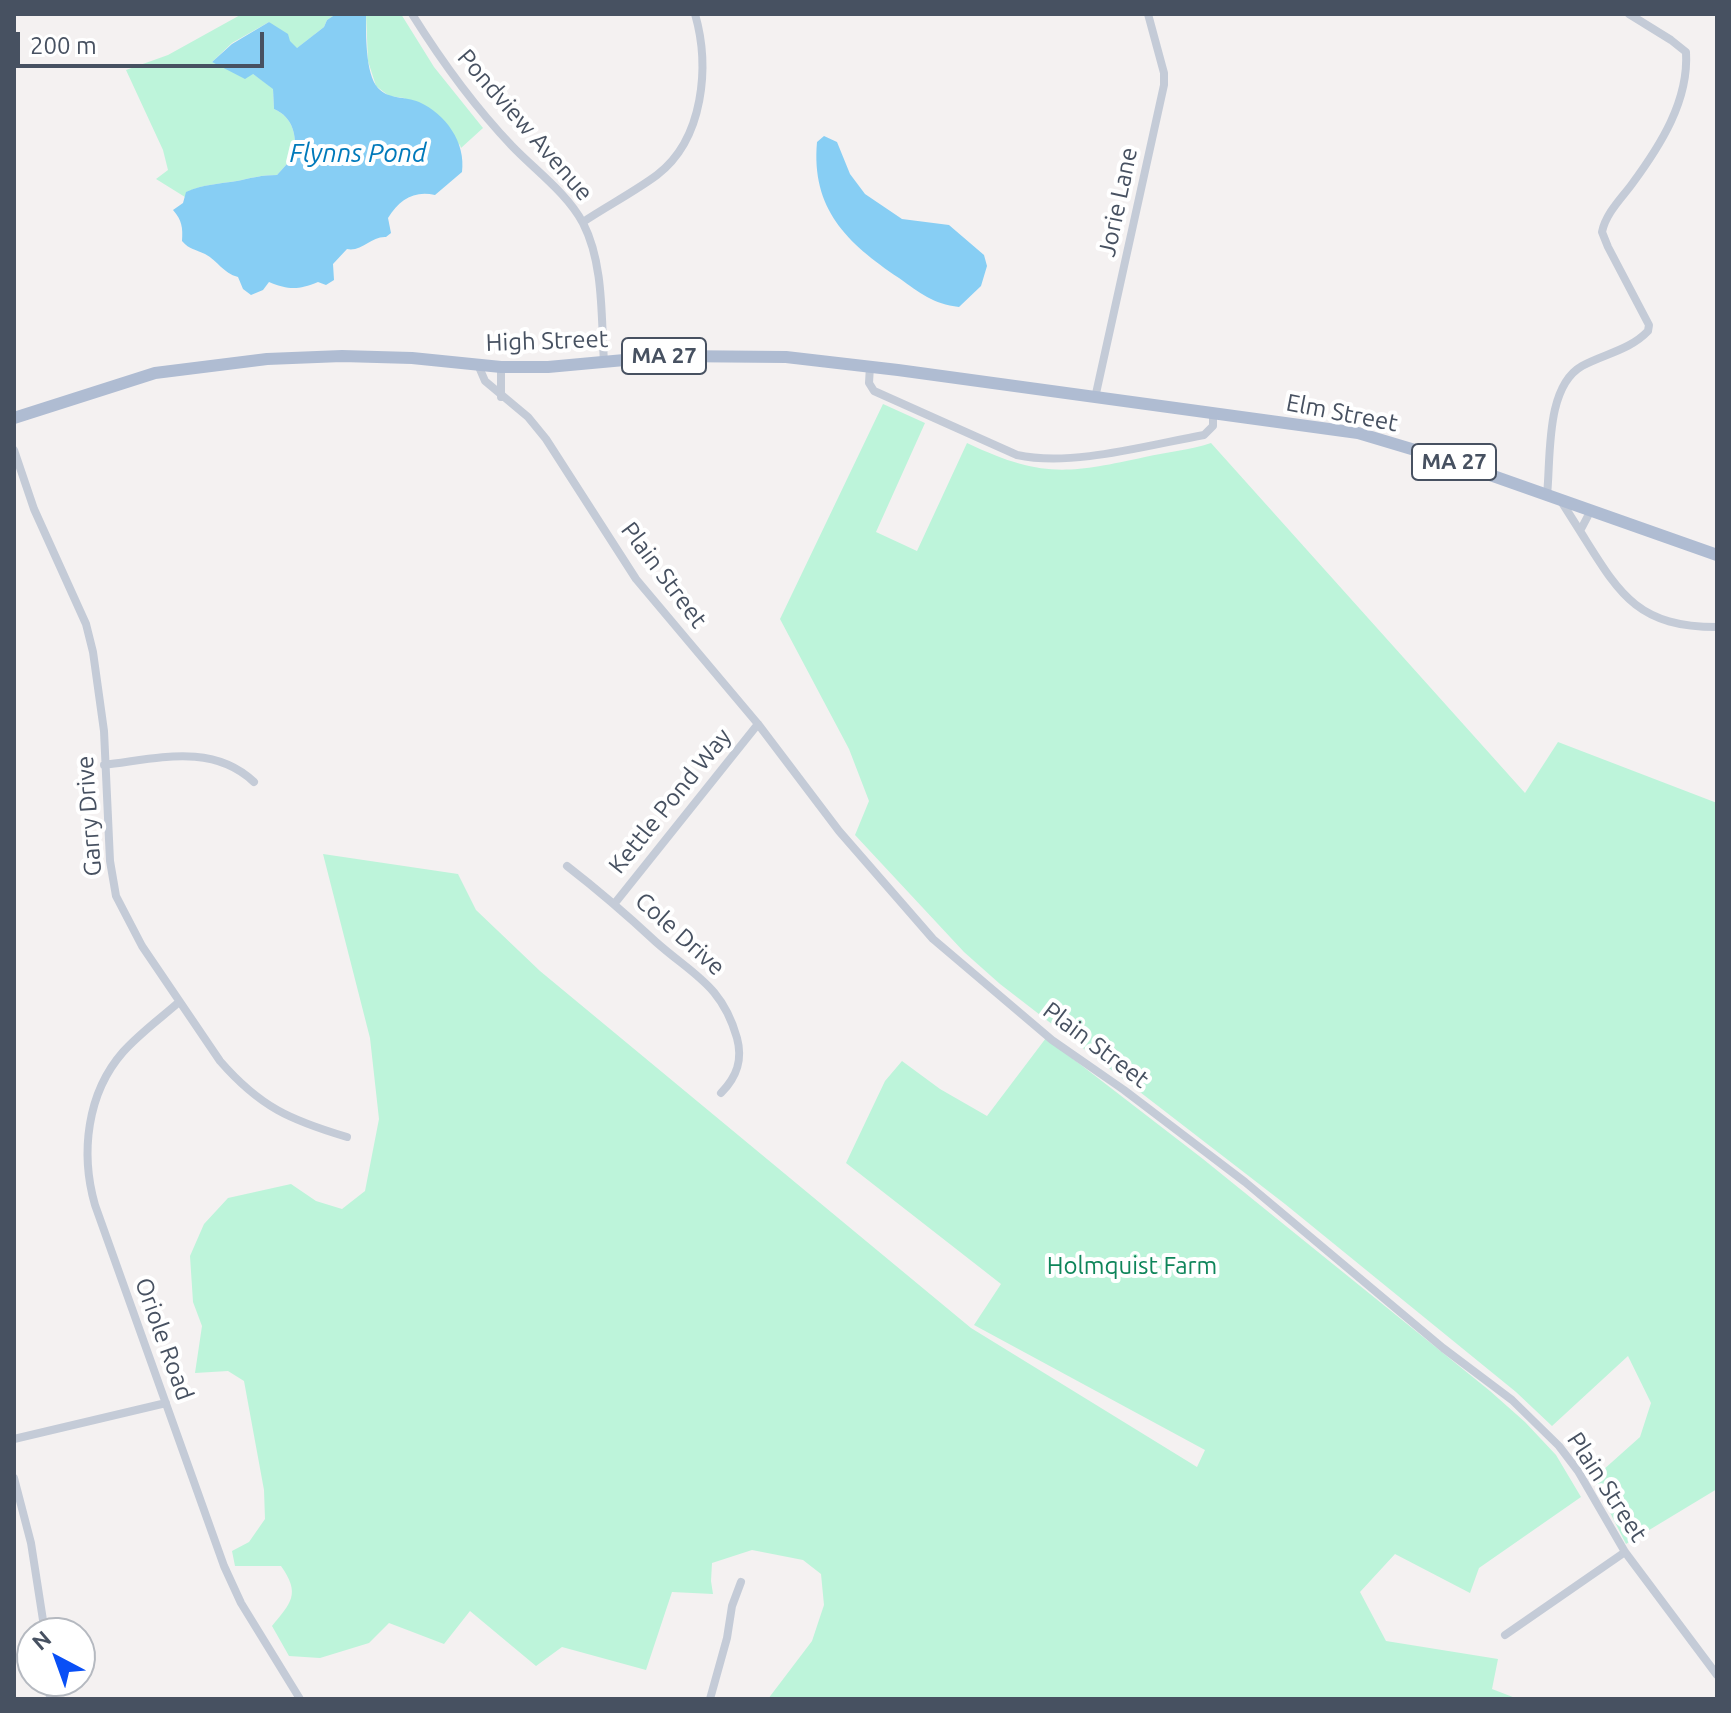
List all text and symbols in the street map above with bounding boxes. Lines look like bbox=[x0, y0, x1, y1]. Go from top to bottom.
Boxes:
scale bar bbox=[20, 16, 268, 66]
text: 200 m bbox=[30, 32, 97, 59]
street label: Pondview Avenue bbox=[451, 43, 599, 207]
water label: Flynns Pond bbox=[290, 137, 426, 169]
street label: Jorie Lane bbox=[1092, 145, 1144, 259]
street label: High Street bbox=[485, 324, 609, 358]
road number: MA 27 bbox=[622, 338, 706, 374]
street label: Elm Street bbox=[1284, 388, 1400, 438]
road number: MA 27 bbox=[1412, 444, 1496, 480]
street label: Plain Street bbox=[615, 516, 713, 634]
street label: Kettle Pond Way bbox=[603, 723, 737, 879]
street label: Garry Drive bbox=[70, 755, 108, 877]
street label: Cole Drive bbox=[629, 886, 731, 982]
street label: Plain Street bbox=[1037, 996, 1155, 1094]
park label: Holmquist Farm bbox=[1047, 1252, 1217, 1280]
street label: Oriole Road bbox=[129, 1274, 199, 1404]
street label: Plain Street bbox=[1561, 1427, 1653, 1547]
north arrow bbox=[16, 1617, 96, 1697]
text: N bbox=[27, 1625, 56, 1655]

